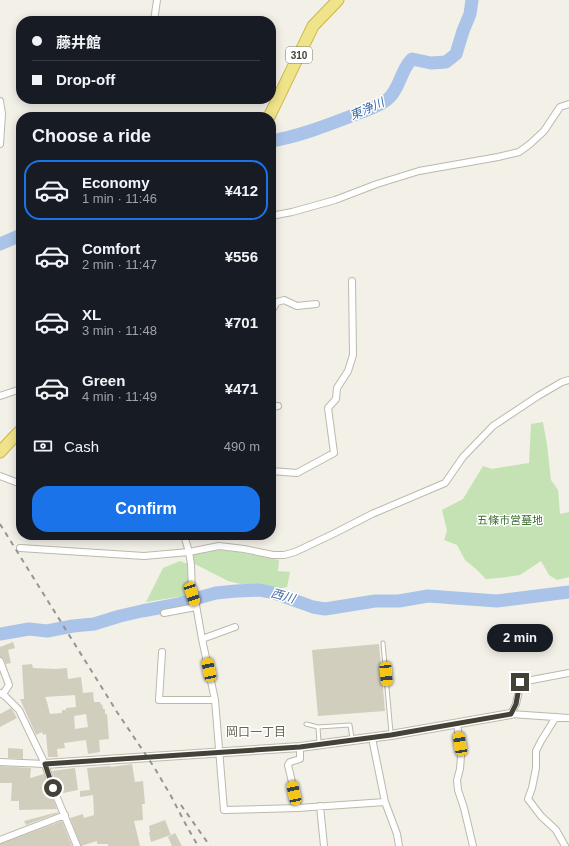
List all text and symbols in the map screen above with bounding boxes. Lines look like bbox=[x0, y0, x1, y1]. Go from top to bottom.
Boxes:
text: 藤井館 bbox=[56, 34, 101, 51]
road number: 310 bbox=[286, 47, 312, 63]
text: Drop-off bbox=[56, 71, 115, 88]
water label: 東浄川 bbox=[348, 94, 388, 123]
text: Choose a ride bbox=[32, 126, 151, 146]
icon: car bbox=[34, 172, 70, 208]
text: Economy bbox=[82, 174, 150, 191]
text: ¥412 bbox=[225, 182, 258, 199]
text: 1 min · 11:46 bbox=[82, 191, 157, 206]
icon: car bbox=[34, 238, 70, 274]
text: Comfort bbox=[82, 240, 140, 257]
text: ¥556 bbox=[225, 248, 258, 265]
text: 2 min · 11:47 bbox=[82, 257, 157, 272]
icon: car bbox=[34, 304, 70, 340]
text: XL bbox=[82, 306, 101, 323]
text: ¥701 bbox=[225, 314, 258, 331]
text: 3 min · 11:48 bbox=[82, 323, 157, 338]
icon: car bbox=[34, 370, 70, 406]
text: Green bbox=[82, 372, 125, 389]
text: ¥471 bbox=[225, 380, 258, 397]
text: 4 min · 11:49 bbox=[82, 389, 157, 404]
icon: cash bbox=[32, 435, 54, 457]
text: Cash bbox=[64, 438, 99, 455]
text: 490 m bbox=[224, 439, 260, 454]
button: Confirm bbox=[32, 486, 260, 532]
park label: 五條市営墓地 bbox=[477, 514, 543, 526]
car bbox=[183, 581, 201, 607]
water label: 西川 bbox=[270, 586, 298, 607]
callout: 2 min bbox=[487, 624, 553, 652]
text: 2 min bbox=[503, 630, 537, 645]
car bbox=[201, 657, 217, 683]
car bbox=[379, 662, 393, 686]
route end bbox=[511, 673, 529, 691]
district label: 岡口一丁目 bbox=[226, 725, 286, 739]
car bbox=[452, 731, 468, 757]
route start bbox=[44, 779, 62, 797]
car bbox=[286, 780, 302, 806]

